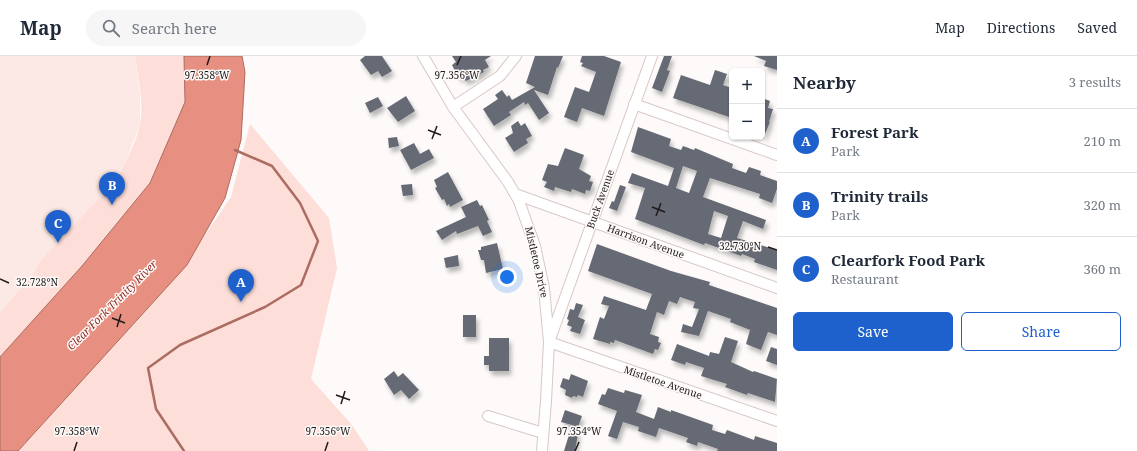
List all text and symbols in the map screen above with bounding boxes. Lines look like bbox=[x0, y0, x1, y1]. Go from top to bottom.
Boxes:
search box bbox=[86, 10, 366, 46]
text: Map bbox=[20, 15, 62, 41]
icon: search bbox=[100, 17, 122, 39]
text: Search here bbox=[132, 18, 217, 38]
text: Map bbox=[935, 18, 965, 37]
text: Directions bbox=[987, 18, 1055, 37]
text: Saved bbox=[1077, 18, 1117, 37]
text: 97.358°W bbox=[185, 68, 230, 82]
text: 97.356°W bbox=[435, 68, 480, 82]
map controls bbox=[729, 68, 765, 140]
button: + bbox=[729, 68, 765, 104]
text: Nearby bbox=[793, 71, 856, 94]
text: 3 results bbox=[1069, 73, 1121, 91]
button: − bbox=[729, 104, 765, 140]
text: Forest Park bbox=[831, 122, 919, 142]
text: A bbox=[801, 132, 811, 150]
text: 210 m bbox=[1084, 132, 1121, 150]
text: Park bbox=[831, 142, 860, 160]
street label: Buck Avenue bbox=[583, 167, 617, 231]
pin: B bbox=[99, 172, 125, 205]
text: Trinity trails bbox=[831, 186, 928, 206]
text: B bbox=[802, 196, 810, 214]
text: 320 m bbox=[1084, 196, 1121, 214]
text: Park bbox=[831, 206, 860, 224]
pin: C bbox=[45, 210, 71, 243]
street label: Harrison Avenue bbox=[605, 221, 687, 261]
street label: Mistletoe Drive bbox=[522, 225, 552, 299]
text: 32.730°N bbox=[719, 239, 761, 253]
text: Clearfork Food Park bbox=[831, 250, 985, 270]
water label: Clear Fork Trinity River bbox=[63, 256, 161, 353]
text: C bbox=[802, 260, 810, 278]
text: 360 m bbox=[1084, 260, 1121, 278]
your location bbox=[497, 267, 517, 287]
pin: A bbox=[228, 269, 254, 302]
text: Restaurant bbox=[831, 270, 899, 288]
text: 32.728°N bbox=[16, 275, 58, 289]
button: Save bbox=[793, 312, 953, 351]
button: Share bbox=[961, 312, 1121, 351]
street label: Mistletoe Avenue bbox=[622, 362, 704, 402]
text: 97.358°W bbox=[55, 424, 100, 438]
text: 97.356°W bbox=[306, 424, 351, 438]
text: 97.354°W bbox=[557, 424, 602, 438]

